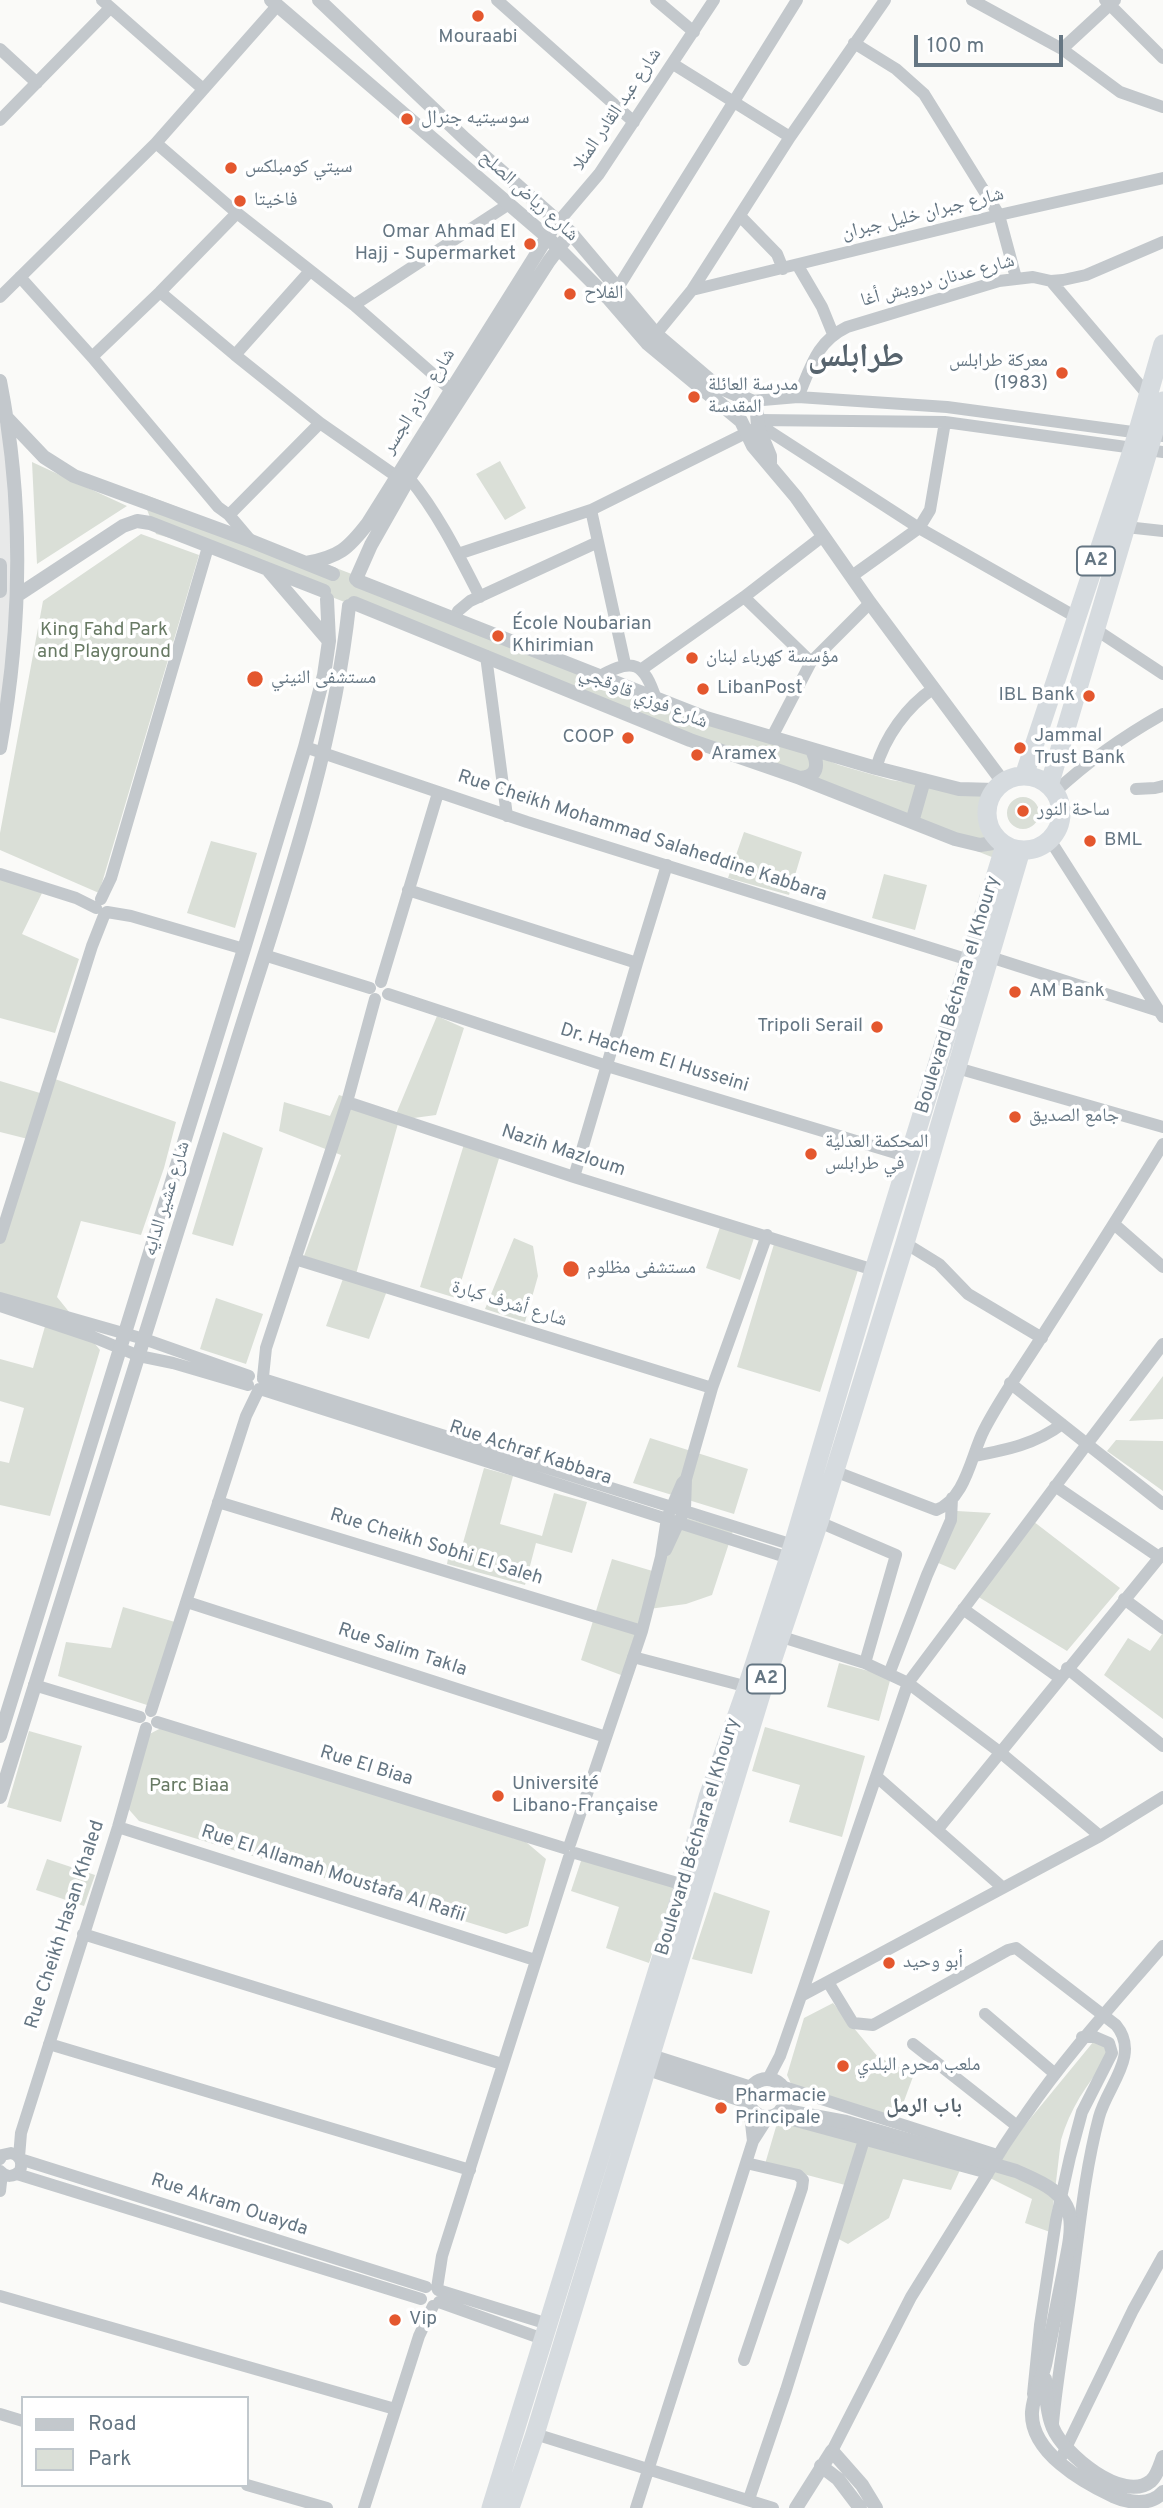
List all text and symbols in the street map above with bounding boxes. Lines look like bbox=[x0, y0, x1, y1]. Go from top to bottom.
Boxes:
marker: Mouraabi bbox=[470, 8, 486, 24]
scale bar bbox=[918, 21, 1067, 65]
place label: Mouraabi bbox=[438, 27, 518, 49]
text: 100 m bbox=[927, 33, 984, 60]
street label: شارع عبد القادر المنلا bbox=[569, 44, 667, 176]
place label: سوسيتيه جنرال bbox=[421, 108, 530, 130]
marker: سوسيتيه جنرال bbox=[399, 111, 415, 127]
street label: شارع رياض الصلح bbox=[474, 147, 582, 247]
place label: سيتي كومبلكس bbox=[245, 157, 352, 179]
marker: سيتي كومبلكس bbox=[223, 160, 239, 176]
street label: شارع جبران خليل جبران bbox=[840, 184, 1006, 246]
place label: فاخيتا bbox=[254, 190, 297, 212]
marker: فاخيتا bbox=[232, 193, 248, 209]
place label: Omar Ahmad El Hajj - Supermarket bbox=[355, 222, 516, 266]
marker: Omar Ahmad El Hajj - Supermarket bbox=[522, 236, 538, 252]
street label: شارع عدنان درويش أغا bbox=[859, 251, 1017, 313]
place label: الفلاح bbox=[584, 283, 624, 305]
marker: الفلاح bbox=[562, 286, 578, 302]
district label: طرابلس bbox=[808, 339, 904, 379]
street label: شارع حازم الجسر bbox=[379, 345, 461, 459]
place label: معركة طرابلس (1983) bbox=[949, 351, 1048, 395]
marker: معركة طرابلس (1983) bbox=[1054, 365, 1070, 381]
place label: مدرسة العائلة المقدسة bbox=[708, 375, 798, 419]
marker: مدرسة العائلة المقدسة bbox=[686, 389, 702, 405]
road number: A2 bbox=[1077, 546, 1115, 576]
place label: École Noubarian Khirimian bbox=[512, 614, 652, 658]
park label: King Fahd Park and Playground bbox=[37, 620, 171, 664]
marker: École Noubarian Khirimian bbox=[490, 628, 506, 644]
place label: مؤسسة كهرباء لبنان bbox=[706, 647, 838, 669]
marker: مؤسسة كهرباء لبنان bbox=[684, 650, 700, 666]
street label: شارع فوزي قاوقجي bbox=[576, 663, 710, 735]
place label: مستشفى النيني bbox=[271, 668, 376, 690]
marker: مستشفى النيني bbox=[245, 669, 265, 689]
place label: LibanPost bbox=[717, 678, 803, 700]
marker: LibanPost bbox=[695, 681, 711, 697]
place label: IBL Bank bbox=[999, 685, 1075, 707]
marker: IBL Bank bbox=[1081, 688, 1097, 704]
place label: Jammal Trust Bank bbox=[1034, 726, 1125, 770]
place label: COOP bbox=[562, 727, 614, 749]
marker: COOP bbox=[620, 730, 636, 746]
marker: Jammal Trust Bank bbox=[1012, 740, 1028, 756]
place label: Aramex bbox=[711, 744, 777, 766]
marker: Aramex bbox=[689, 747, 705, 763]
street label: Rue Cheikh Mohammad Salaheddine Kabbara bbox=[454, 766, 830, 908]
place label: ساحة النور bbox=[1037, 800, 1110, 822]
marker: ساحة النور bbox=[1015, 803, 1031, 819]
place label: BML bbox=[1104, 830, 1142, 852]
marker: BML bbox=[1082, 833, 1098, 849]
street label: Boulevard Béchara el Khoury bbox=[912, 873, 1006, 1117]
place label: AM Bank bbox=[1029, 981, 1105, 1003]
marker: AM Bank bbox=[1007, 984, 1023, 1000]
place label: Tripoli Serail bbox=[757, 1016, 863, 1038]
street label: Dr. Hachem El Husseini bbox=[557, 1019, 751, 1099]
marker: Tripoli Serail bbox=[869, 1019, 885, 1035]
place label: جامع الصديق bbox=[1029, 1106, 1119, 1128]
marker: جامع الصديق bbox=[1007, 1109, 1023, 1125]
street label: Nazih Mazloum bbox=[498, 1121, 628, 1183]
place label: المحكمة العدلية في طرابلس bbox=[825, 1132, 929, 1176]
street label: شارع عشير الدايه bbox=[140, 1139, 196, 1259]
marker: المحكمة العدلية في طرابلس bbox=[803, 1146, 819, 1162]
place label: مستشفى مظلوم bbox=[587, 1258, 696, 1280]
marker: مستشفى مظلوم bbox=[561, 1259, 581, 1279]
street label: شارع أشرف كبارة bbox=[449, 1277, 569, 1333]
street label: Rue Achraf Kabbara bbox=[446, 1417, 614, 1491]
street label: Rue Cheikh Sobhi El Saleh bbox=[327, 1505, 545, 1591]
street label: Rue Salim Takla bbox=[335, 1619, 469, 1683]
road number: A2 bbox=[747, 1664, 785, 1694]
street label: Boulevard Béchara el Khoury bbox=[652, 1715, 746, 1959]
street label: Rue El Biaa bbox=[317, 1742, 415, 1792]
place label: Université Libano-Française bbox=[512, 1774, 658, 1818]
park label: Parc Biaa bbox=[149, 1776, 229, 1798]
marker: Université Libano-Française bbox=[490, 1788, 506, 1804]
street label: Rue Cheikh Hasan Khaled bbox=[22, 1818, 110, 2032]
street label: Rue El Allamah Moustafa Al Rafii bbox=[198, 1821, 468, 1929]
place label: أبو وحيد bbox=[903, 1952, 963, 1974]
marker: أبو وحيد bbox=[881, 1955, 897, 1971]
place label: ملعب محرم البلدي bbox=[857, 2055, 980, 2077]
marker: ملعب محرم البلدي bbox=[835, 2058, 851, 2074]
place label: Pharmacie Principale bbox=[735, 2086, 826, 2130]
district label: باب الرمل bbox=[886, 2095, 962, 2121]
marker: Pharmacie Principale bbox=[713, 2100, 729, 2116]
street label: Rue Akram Ouayda bbox=[148, 2170, 310, 2242]
place label: Vip bbox=[409, 2309, 437, 2331]
marker: Vip bbox=[387, 2312, 403, 2328]
legend bbox=[21, 2396, 248, 2487]
text: Road bbox=[88, 2411, 137, 2438]
text: Park bbox=[88, 2446, 131, 2473]

